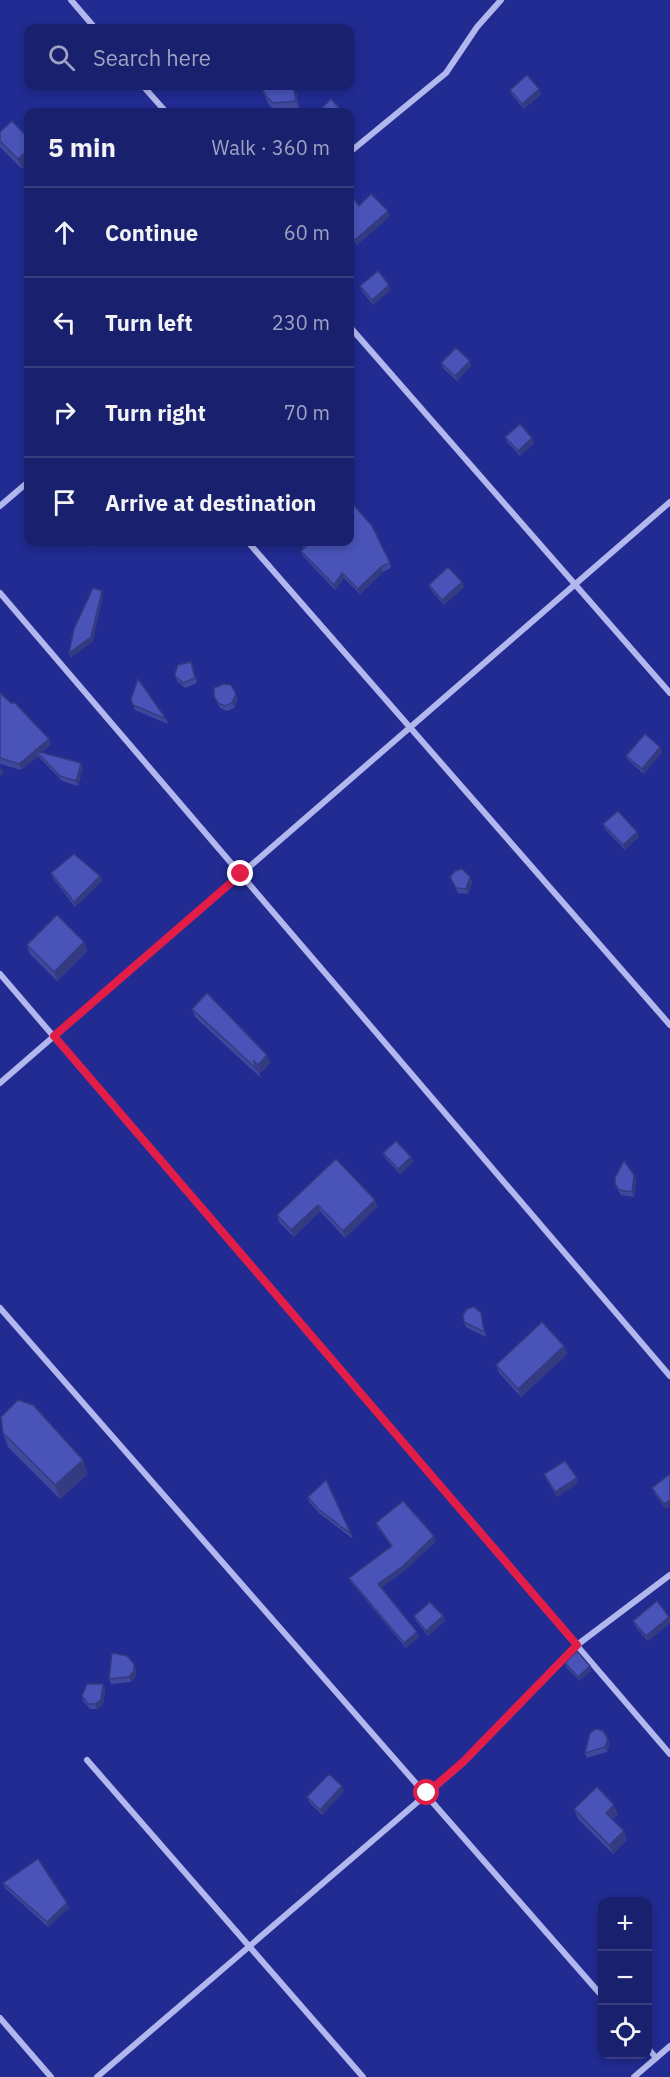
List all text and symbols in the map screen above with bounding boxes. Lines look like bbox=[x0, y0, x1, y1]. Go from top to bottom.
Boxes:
search box bbox=[24, 24, 354, 90]
icon: search bbox=[45, 41, 78, 74]
text: Search here bbox=[93, 43, 211, 72]
text: 5 min bbox=[48, 130, 116, 164]
text: Walk · 360 m bbox=[212, 134, 330, 161]
icon: ahead bbox=[48, 216, 81, 249]
text: Continue bbox=[105, 218, 198, 247]
text: 60 m bbox=[284, 219, 330, 246]
icon: left bbox=[48, 306, 81, 339]
text: Turn left bbox=[105, 308, 193, 337]
text: 230 m bbox=[272, 309, 330, 336]
icon: right bbox=[48, 396, 81, 429]
text: Turn right bbox=[105, 398, 206, 427]
text: 70 m bbox=[284, 399, 330, 426]
icon: arrive bbox=[48, 486, 81, 519]
text: Arrive at destination bbox=[105, 488, 316, 517]
route end bbox=[227, 860, 253, 886]
route start bbox=[413, 1779, 439, 1805]
map controls bbox=[598, 1897, 652, 2059]
button: + bbox=[598, 1897, 652, 1951]
button: − bbox=[598, 1951, 652, 2005]
button: locate bbox=[598, 2005, 652, 2059]

